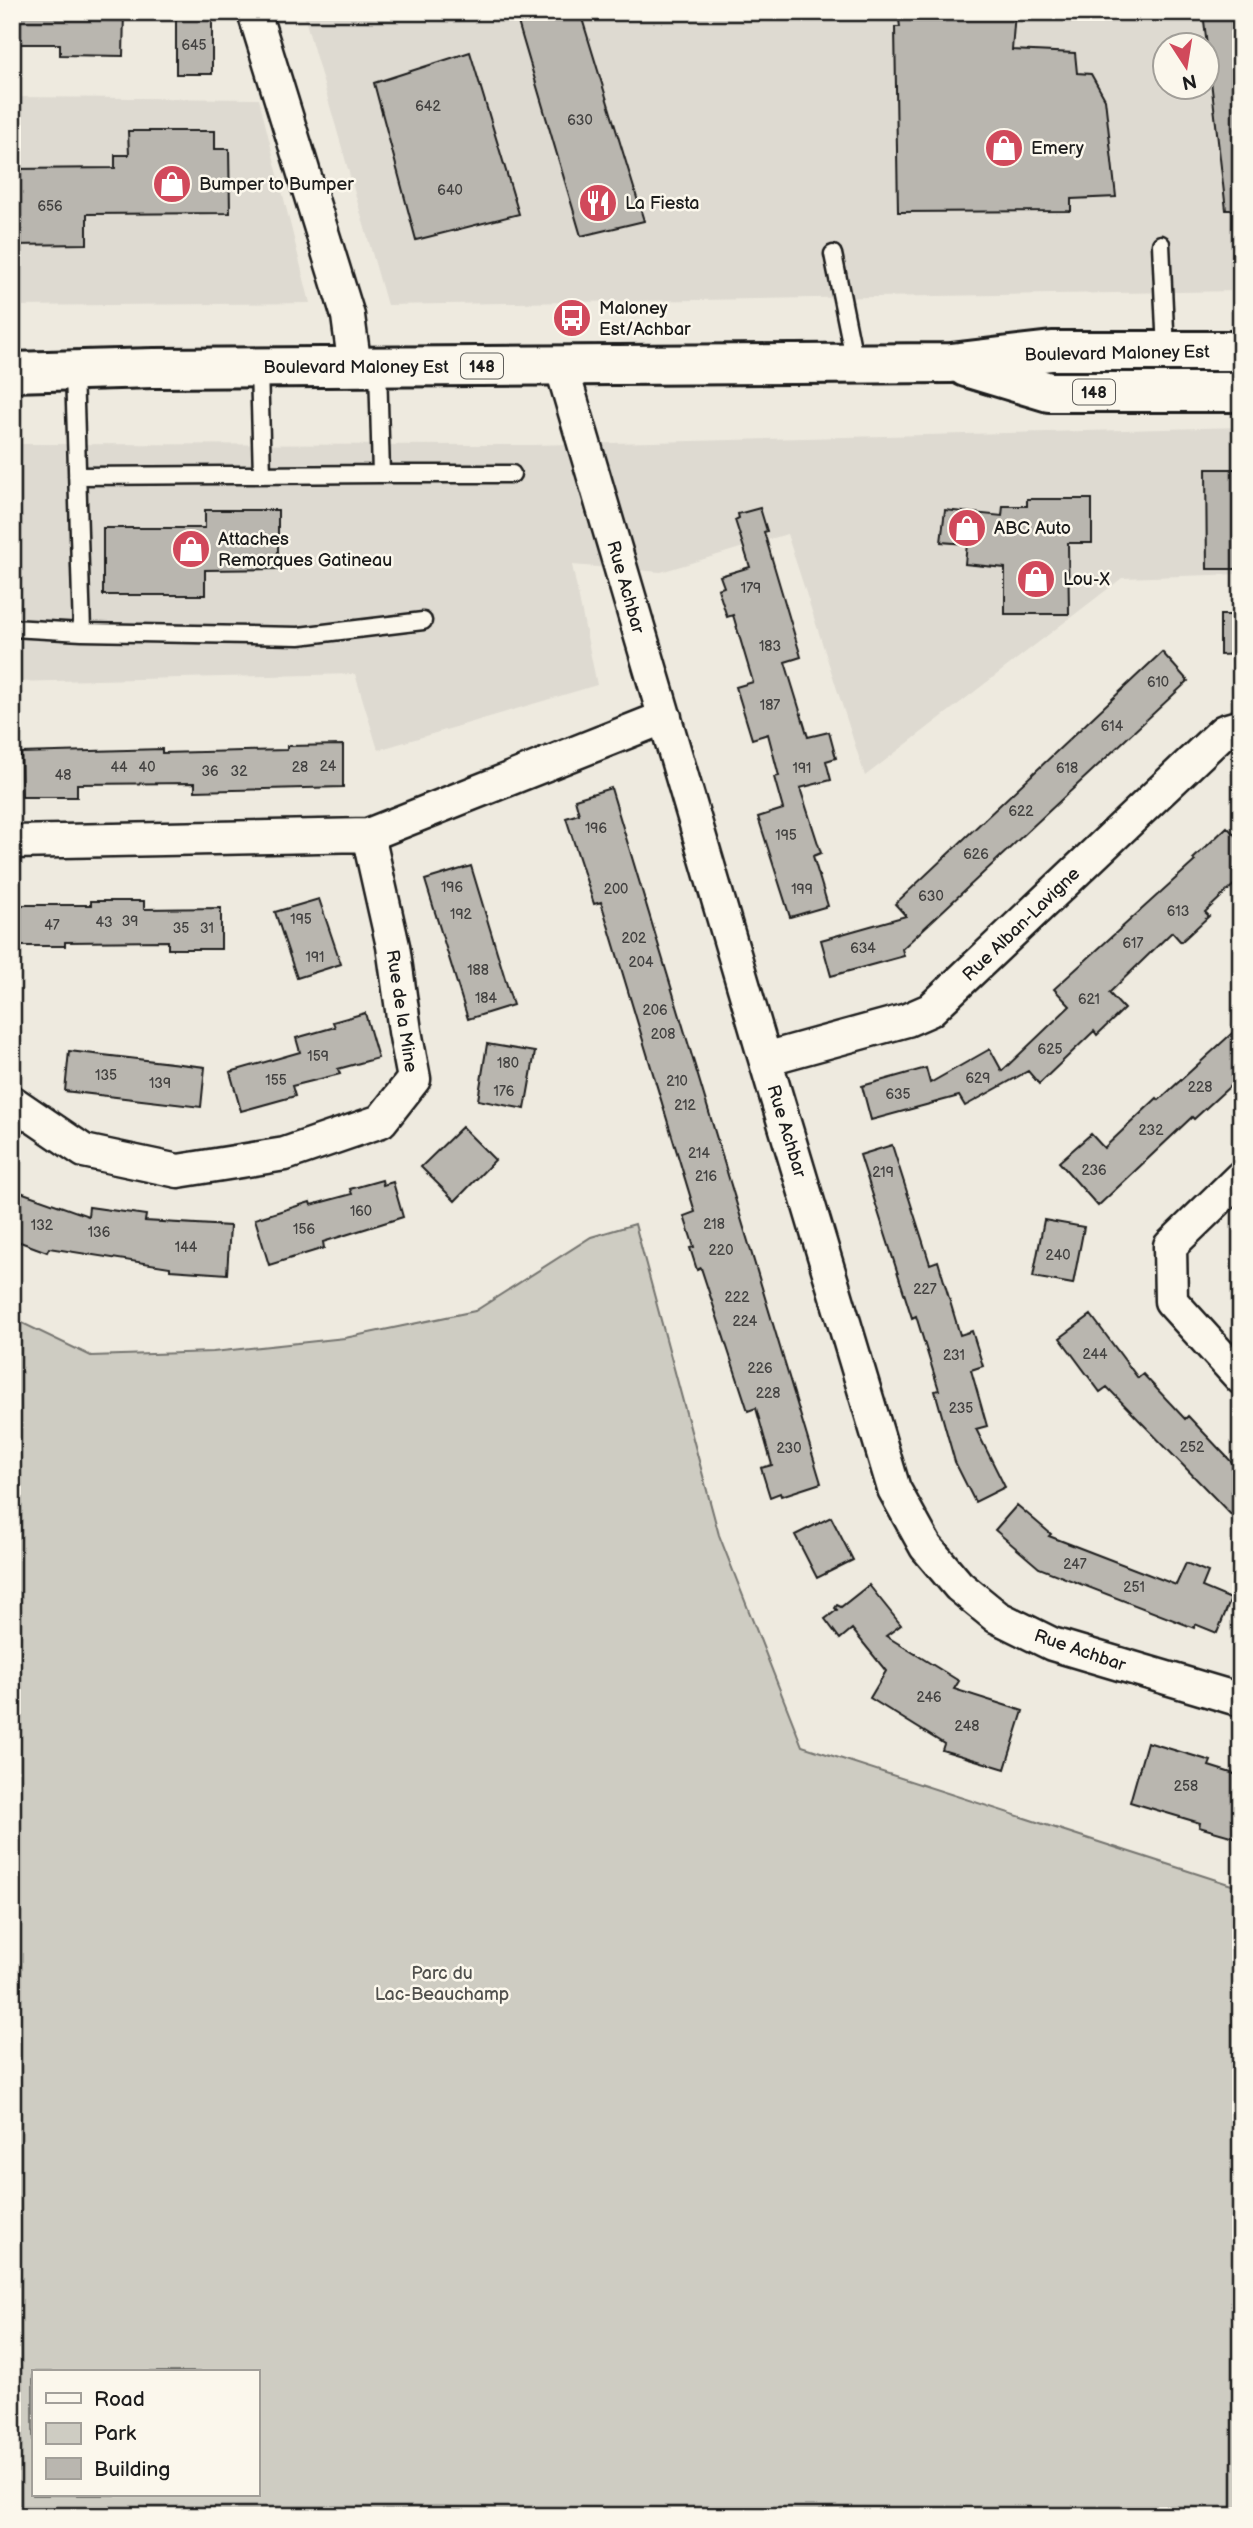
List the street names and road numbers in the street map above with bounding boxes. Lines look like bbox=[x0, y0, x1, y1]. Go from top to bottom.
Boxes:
street label: Boulevard Maloney Est bbox=[1024, 341, 1210, 366]
road number: 148 bbox=[461, 354, 503, 378]
street label: Boulevard Maloney Est bbox=[263, 357, 449, 378]
road number: 148 bbox=[1073, 380, 1115, 404]
street label: Rue Achbar bbox=[602, 538, 649, 636]
street label: Rue Alban-Lavigne bbox=[958, 863, 1084, 986]
street label: Rue de la Mine bbox=[381, 948, 422, 1074]
street label: Rue Achbar bbox=[763, 1082, 811, 1180]
street label: Rue Achbar bbox=[1031, 1625, 1129, 1676]

